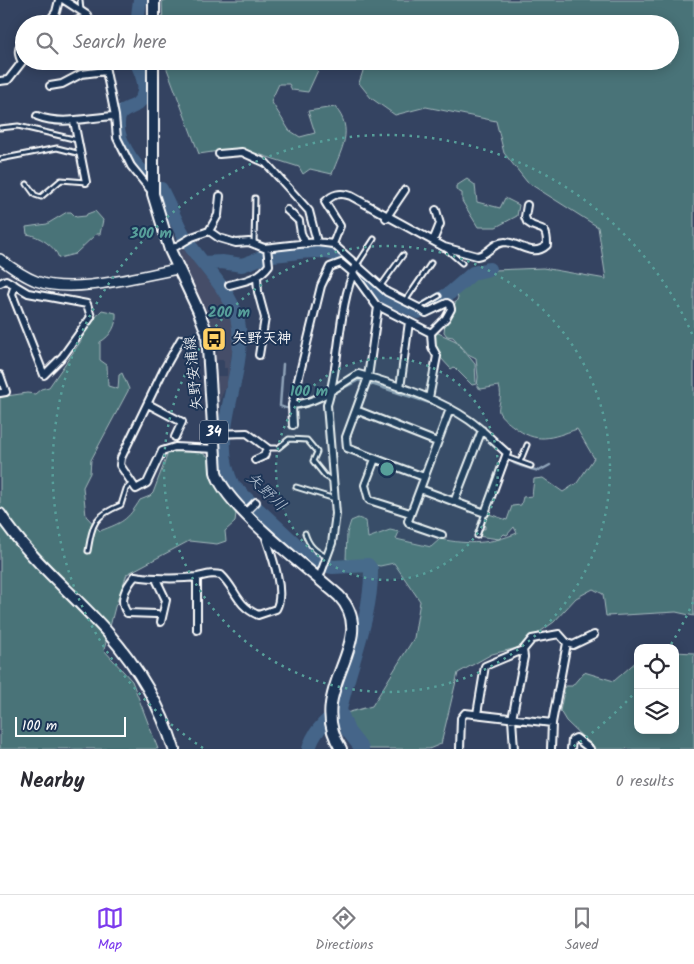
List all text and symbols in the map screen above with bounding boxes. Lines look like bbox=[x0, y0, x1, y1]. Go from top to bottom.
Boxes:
search box bbox=[15, 15, 679, 70]
text: Search here bbox=[73, 28, 167, 58]
icon: search bbox=[33, 29, 61, 57]
text: 300 m bbox=[129, 222, 172, 246]
text: 200 m bbox=[208, 301, 250, 325]
bus stop icon: 矢野天神 bbox=[201, 326, 227, 352]
place label: 矢野天神 bbox=[232, 327, 292, 351]
street label: 矢野安浦線 bbox=[178, 334, 210, 412]
text: 100 m bbox=[290, 380, 328, 404]
road number: 34 bbox=[200, 421, 228, 444]
centre of rings bbox=[378, 460, 396, 478]
water label: 矢野川 bbox=[240, 466, 292, 518]
map controls bbox=[634, 644, 679, 734]
button: locate bbox=[634, 644, 679, 689]
button: layers bbox=[634, 689, 679, 734]
scale bar bbox=[15, 714, 126, 737]
text: 100 m bbox=[22, 715, 57, 737]
text: Nearby bbox=[20, 765, 85, 798]
text: 0 results bbox=[616, 769, 674, 794]
tab: Map bbox=[96, 904, 124, 956]
tab: Directions bbox=[315, 904, 373, 956]
tab: Saved bbox=[565, 904, 598, 956]

